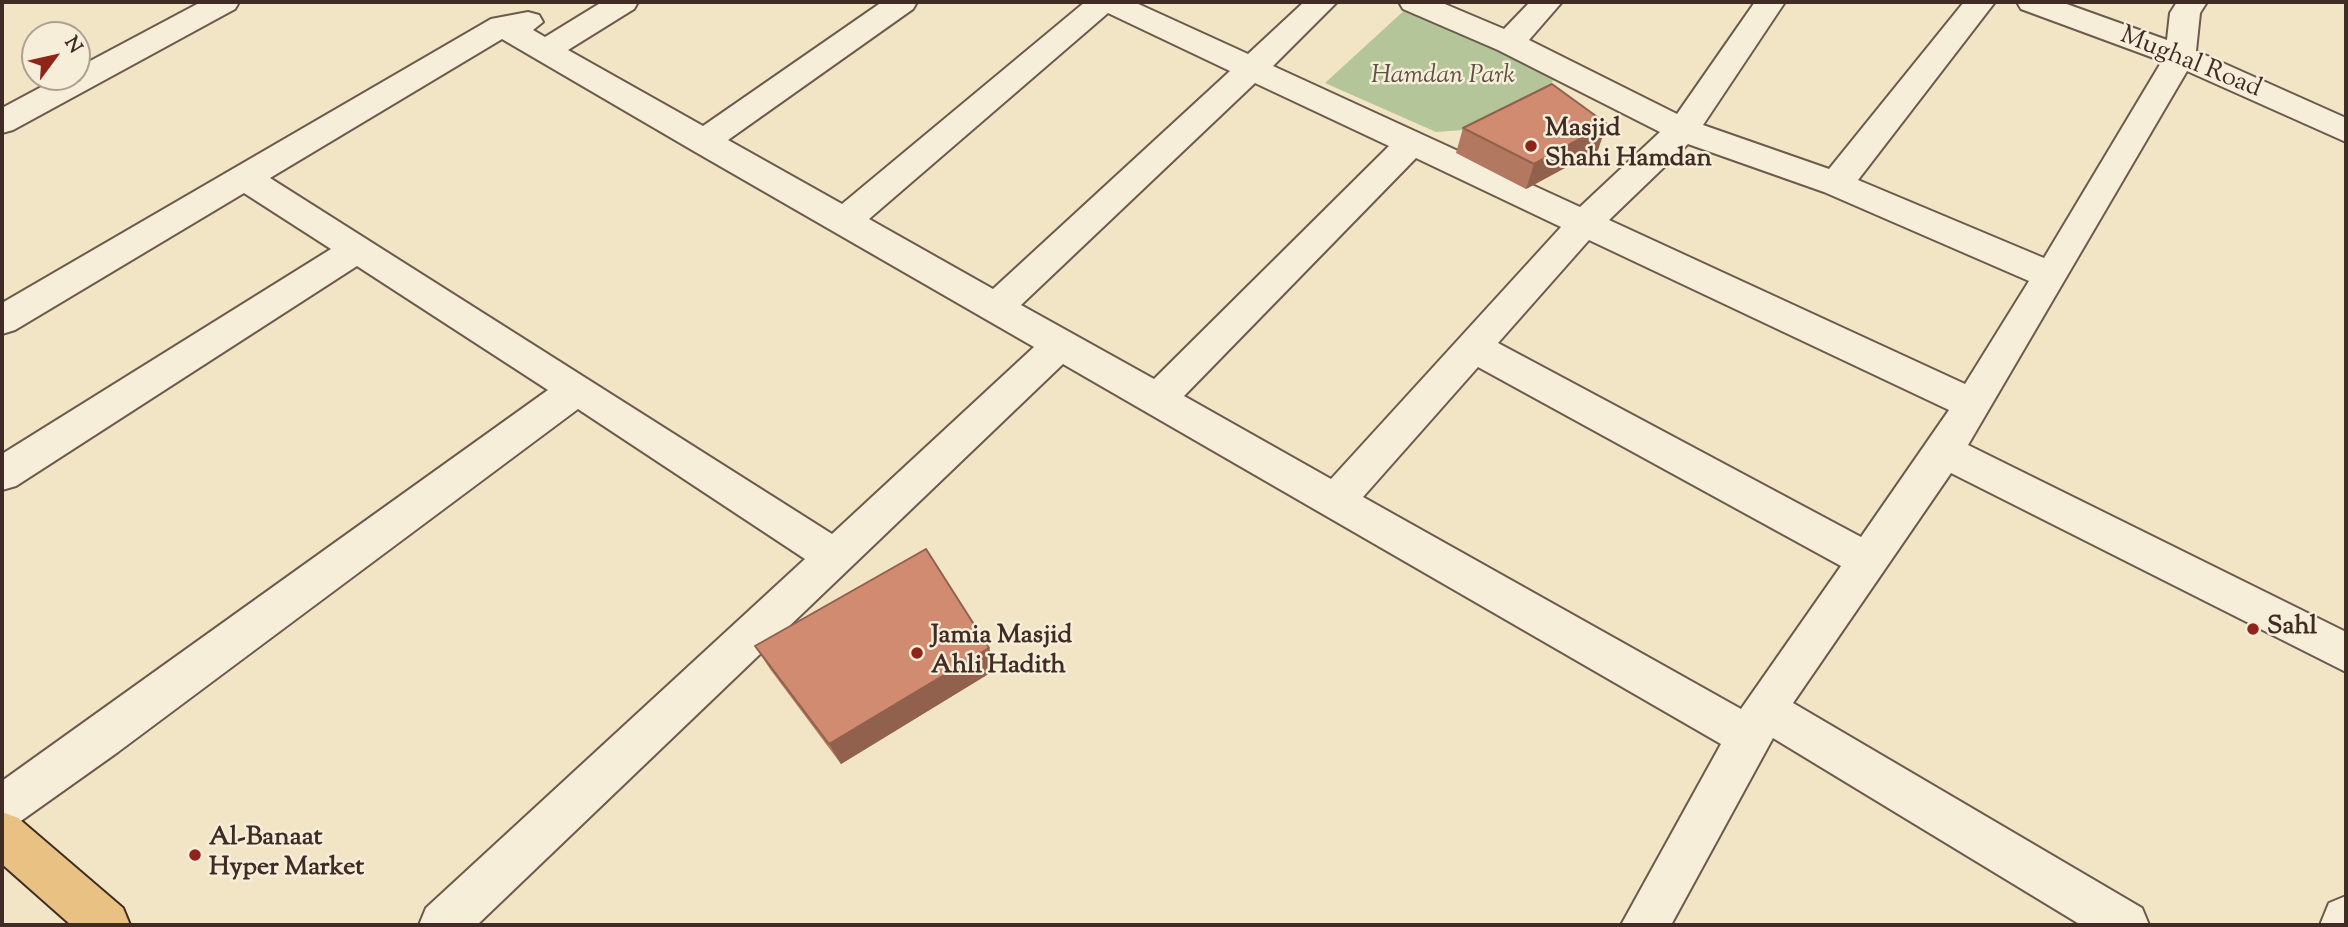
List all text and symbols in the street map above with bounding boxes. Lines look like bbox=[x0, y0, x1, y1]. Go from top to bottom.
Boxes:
north arrow bbox=[21, 21, 91, 91]
street label: Mughal Road bbox=[2115, 22, 2265, 106]
text: N bbox=[57, 32, 88, 59]
park label: Hamdan Park bbox=[1371, 62, 1515, 94]
place label: Masjid Shahi Hamdan bbox=[1545, 115, 1712, 176]
marker: Masjid Shahi Hamdan bbox=[1523, 138, 1539, 154]
place label: Sahl bbox=[2267, 613, 2317, 645]
marker: Sahl bbox=[2245, 621, 2261, 637]
place label: Jamia Masjid Ahli Hadith bbox=[931, 622, 1072, 684]
marker: Jamia Masjid Ahli Hadith bbox=[909, 645, 925, 661]
place label: Al-Banaat Hyper Market bbox=[209, 824, 364, 886]
marker: Al-Banaat Hyper Market bbox=[187, 847, 203, 863]

